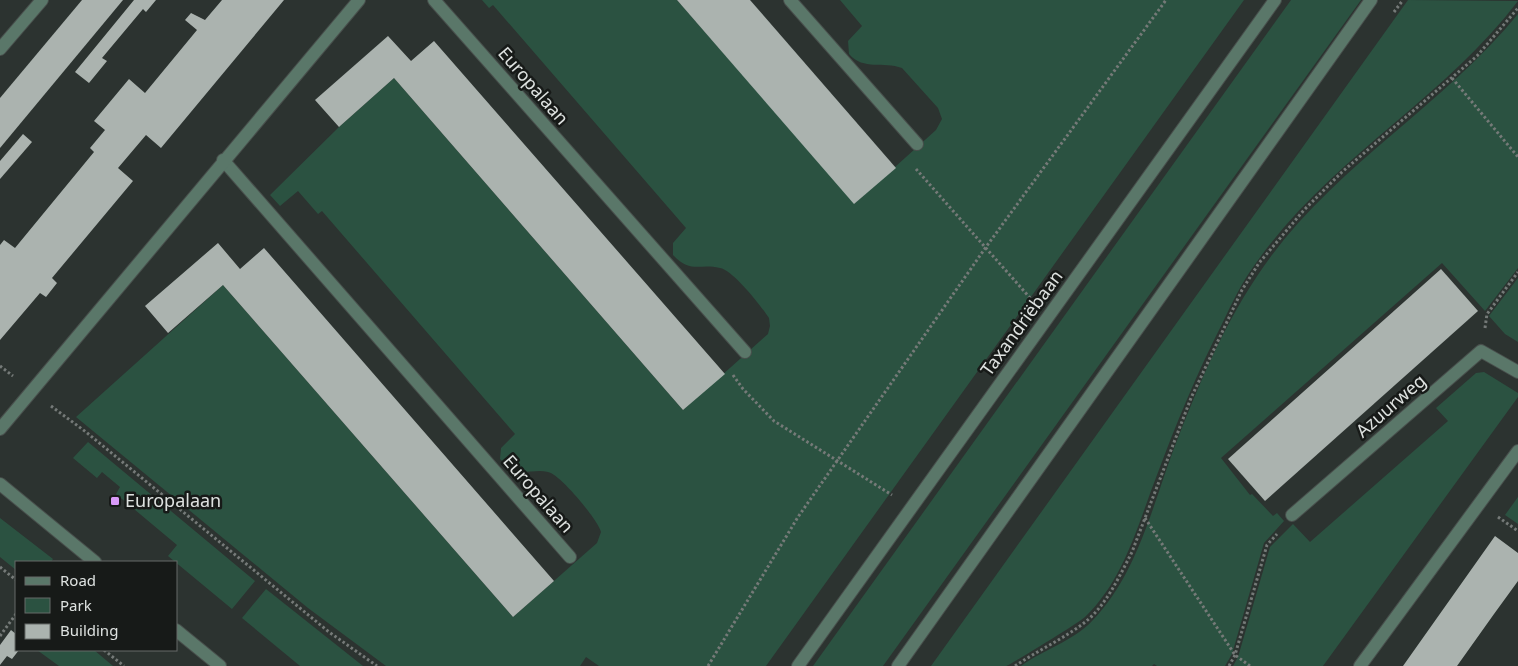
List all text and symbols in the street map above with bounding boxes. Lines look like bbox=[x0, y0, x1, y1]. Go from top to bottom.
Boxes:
street label: Europalaan bbox=[493, 41, 574, 130]
street label: Taxandriëbaan bbox=[975, 265, 1068, 380]
street label: Azuurweg bbox=[1350, 368, 1430, 442]
street label: Europalaan bbox=[498, 449, 579, 538]
place label: Europalaan bbox=[125, 488, 221, 512]
marker: Europalaan bbox=[109, 495, 121, 507]
legend bbox=[15, 561, 178, 651]
text: Road bbox=[60, 570, 96, 590]
text: Park bbox=[60, 595, 92, 615]
text: Building bbox=[60, 620, 118, 640]

